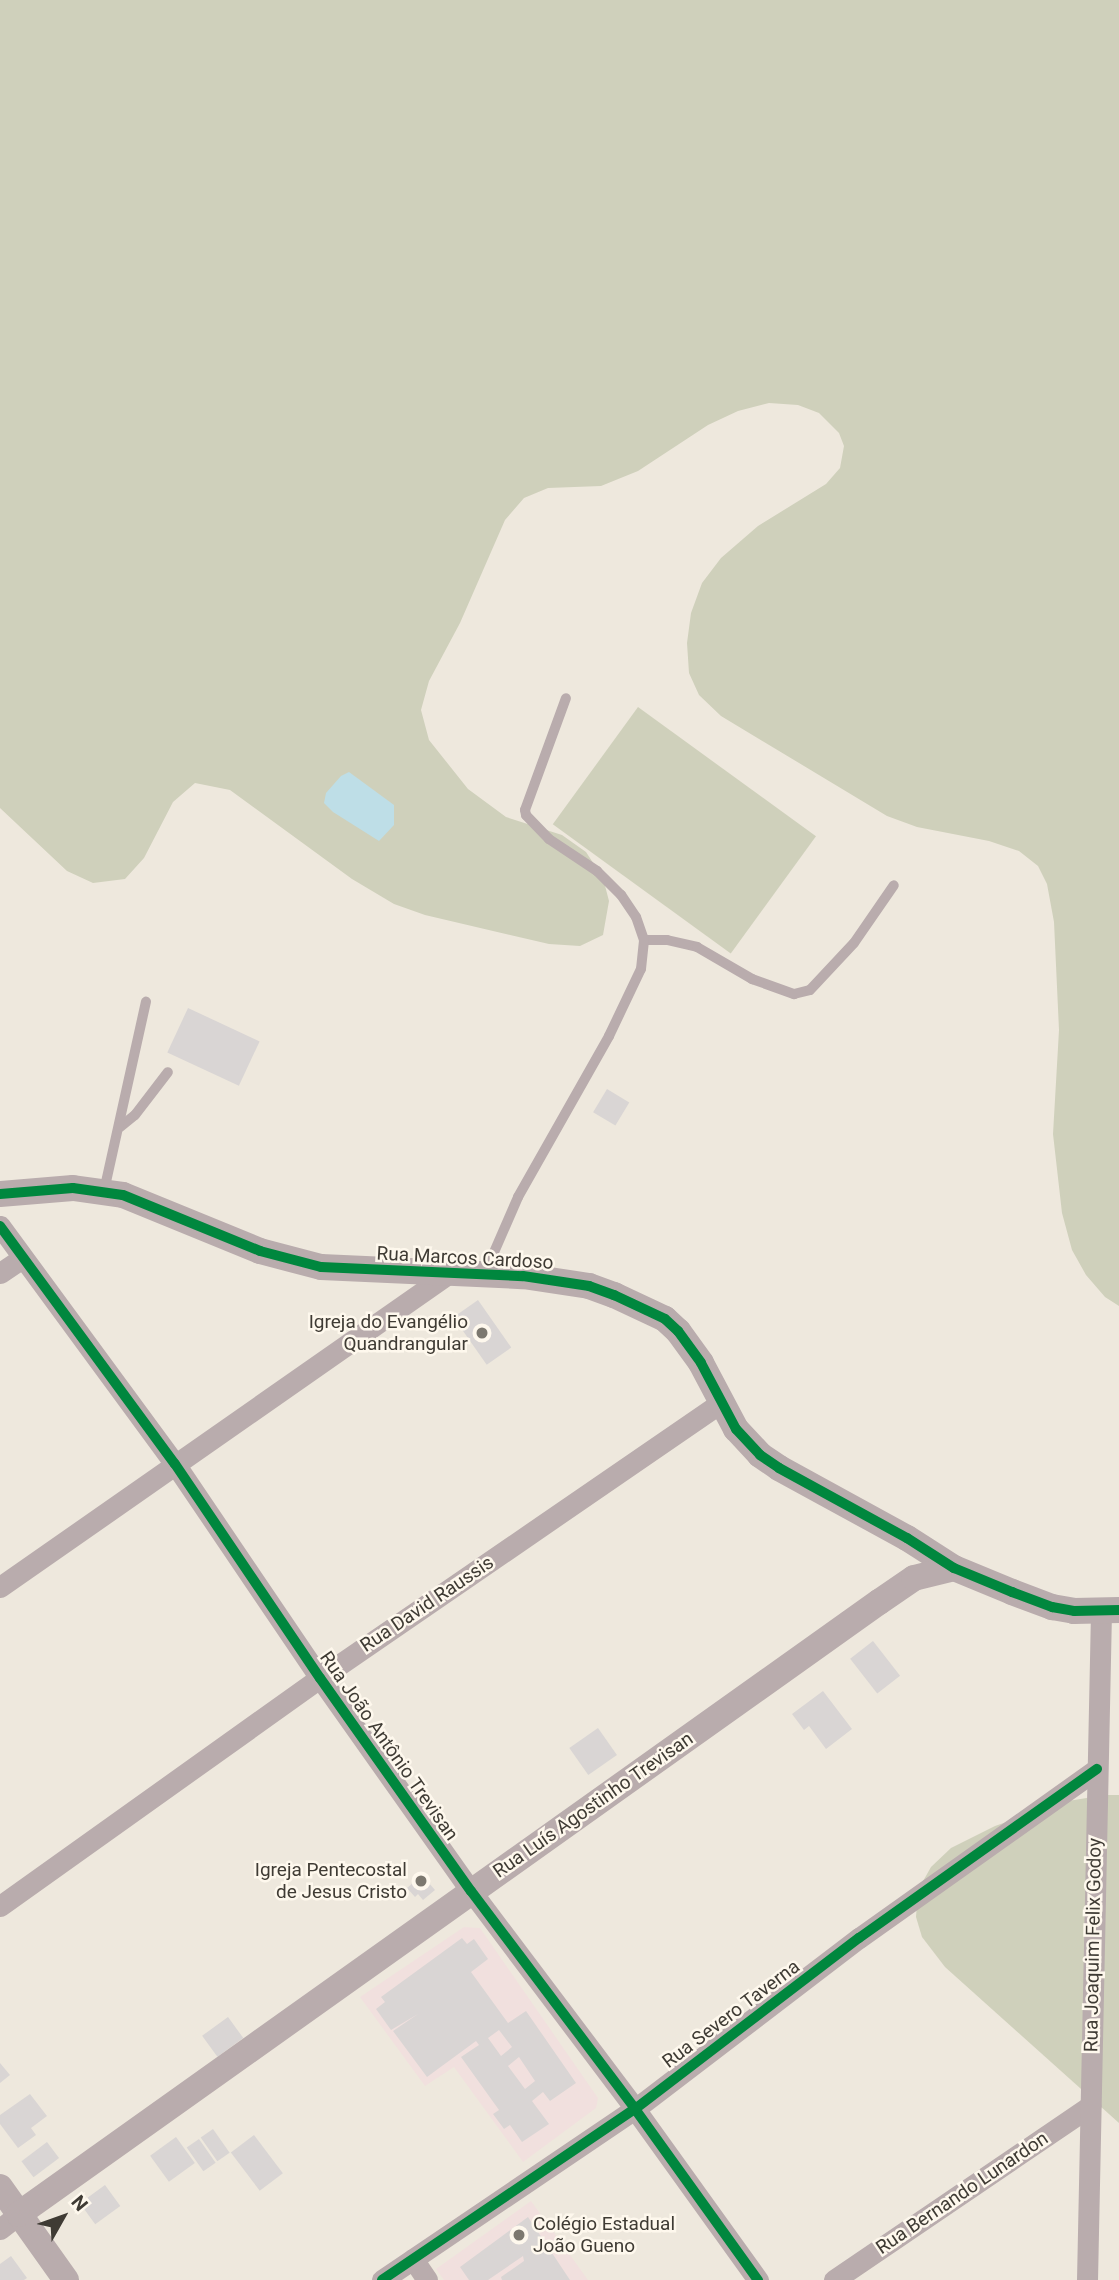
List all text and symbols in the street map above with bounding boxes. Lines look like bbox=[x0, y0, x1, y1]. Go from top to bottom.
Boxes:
street label: Rua Marcos Cardoso bbox=[376, 1242, 554, 1274]
place label: Igreja do Evangélio Quandrangular bbox=[309, 1311, 468, 1355]
marker: Igreja do Evangélio Quandrangular bbox=[474, 1325, 490, 1341]
street label: Rua David Raussis bbox=[356, 1551, 498, 1657]
street label: Rua João Antônio Trevisan bbox=[315, 1647, 463, 1845]
street label: Rua Luís Agostinho Trevisan bbox=[489, 1727, 697, 1883]
street label: Rua Joaquim Felix Godoy bbox=[1080, 1838, 1106, 2052]
place label: Igreja Pentecostal de Jesus Cristo bbox=[255, 1859, 407, 1903]
marker: Igreja Pentecostal de Jesus Cristo bbox=[413, 1873, 429, 1889]
street label: Rua Severo Taverna bbox=[658, 1955, 804, 2073]
street label: Rua Bernando Lunardon bbox=[872, 2127, 1052, 2259]
north arrow bbox=[28, 2182, 98, 2252]
text: N bbox=[66, 2191, 93, 2216]
place label: Colégio Estadual João Gueno bbox=[533, 2213, 675, 2257]
marker: Colégio Estadual João Gueno bbox=[511, 2227, 527, 2243]

